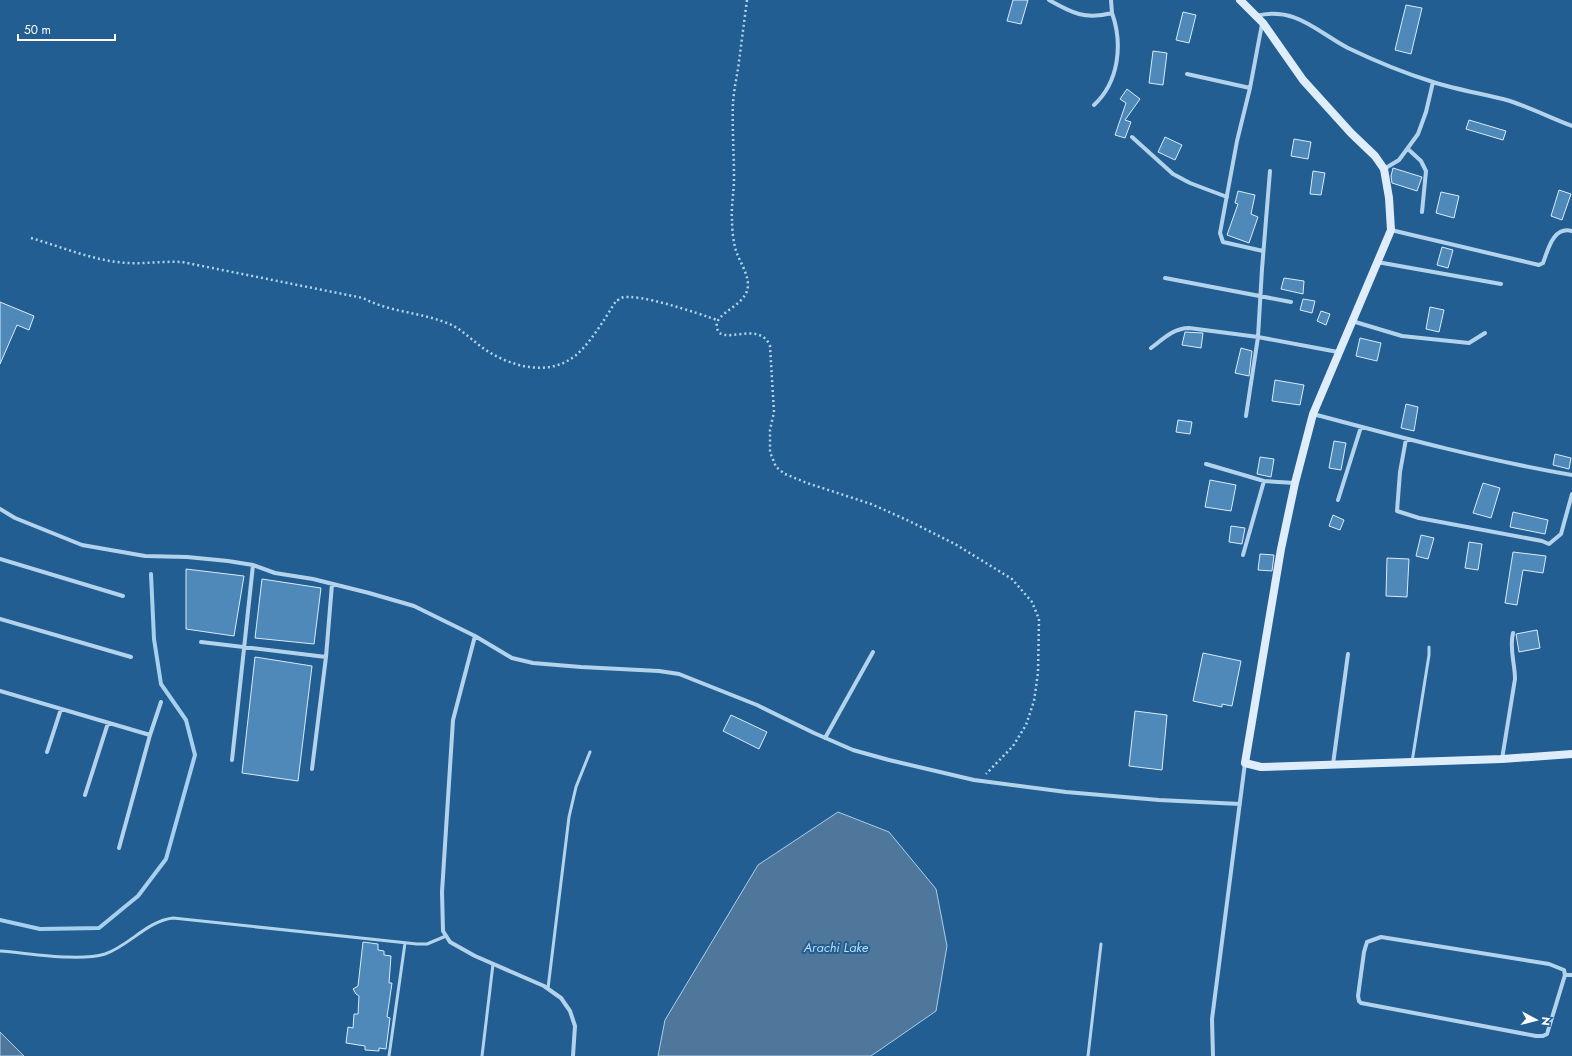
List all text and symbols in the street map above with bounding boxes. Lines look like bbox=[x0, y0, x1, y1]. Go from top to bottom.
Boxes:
scale bar bbox=[18, 16, 115, 42]
text: 50 m bbox=[24, 21, 51, 39]
water label: Arachi Lake bbox=[803, 938, 869, 957]
north arrow bbox=[1516, 1000, 1556, 1040]
text: N bbox=[1537, 1016, 1554, 1027]

